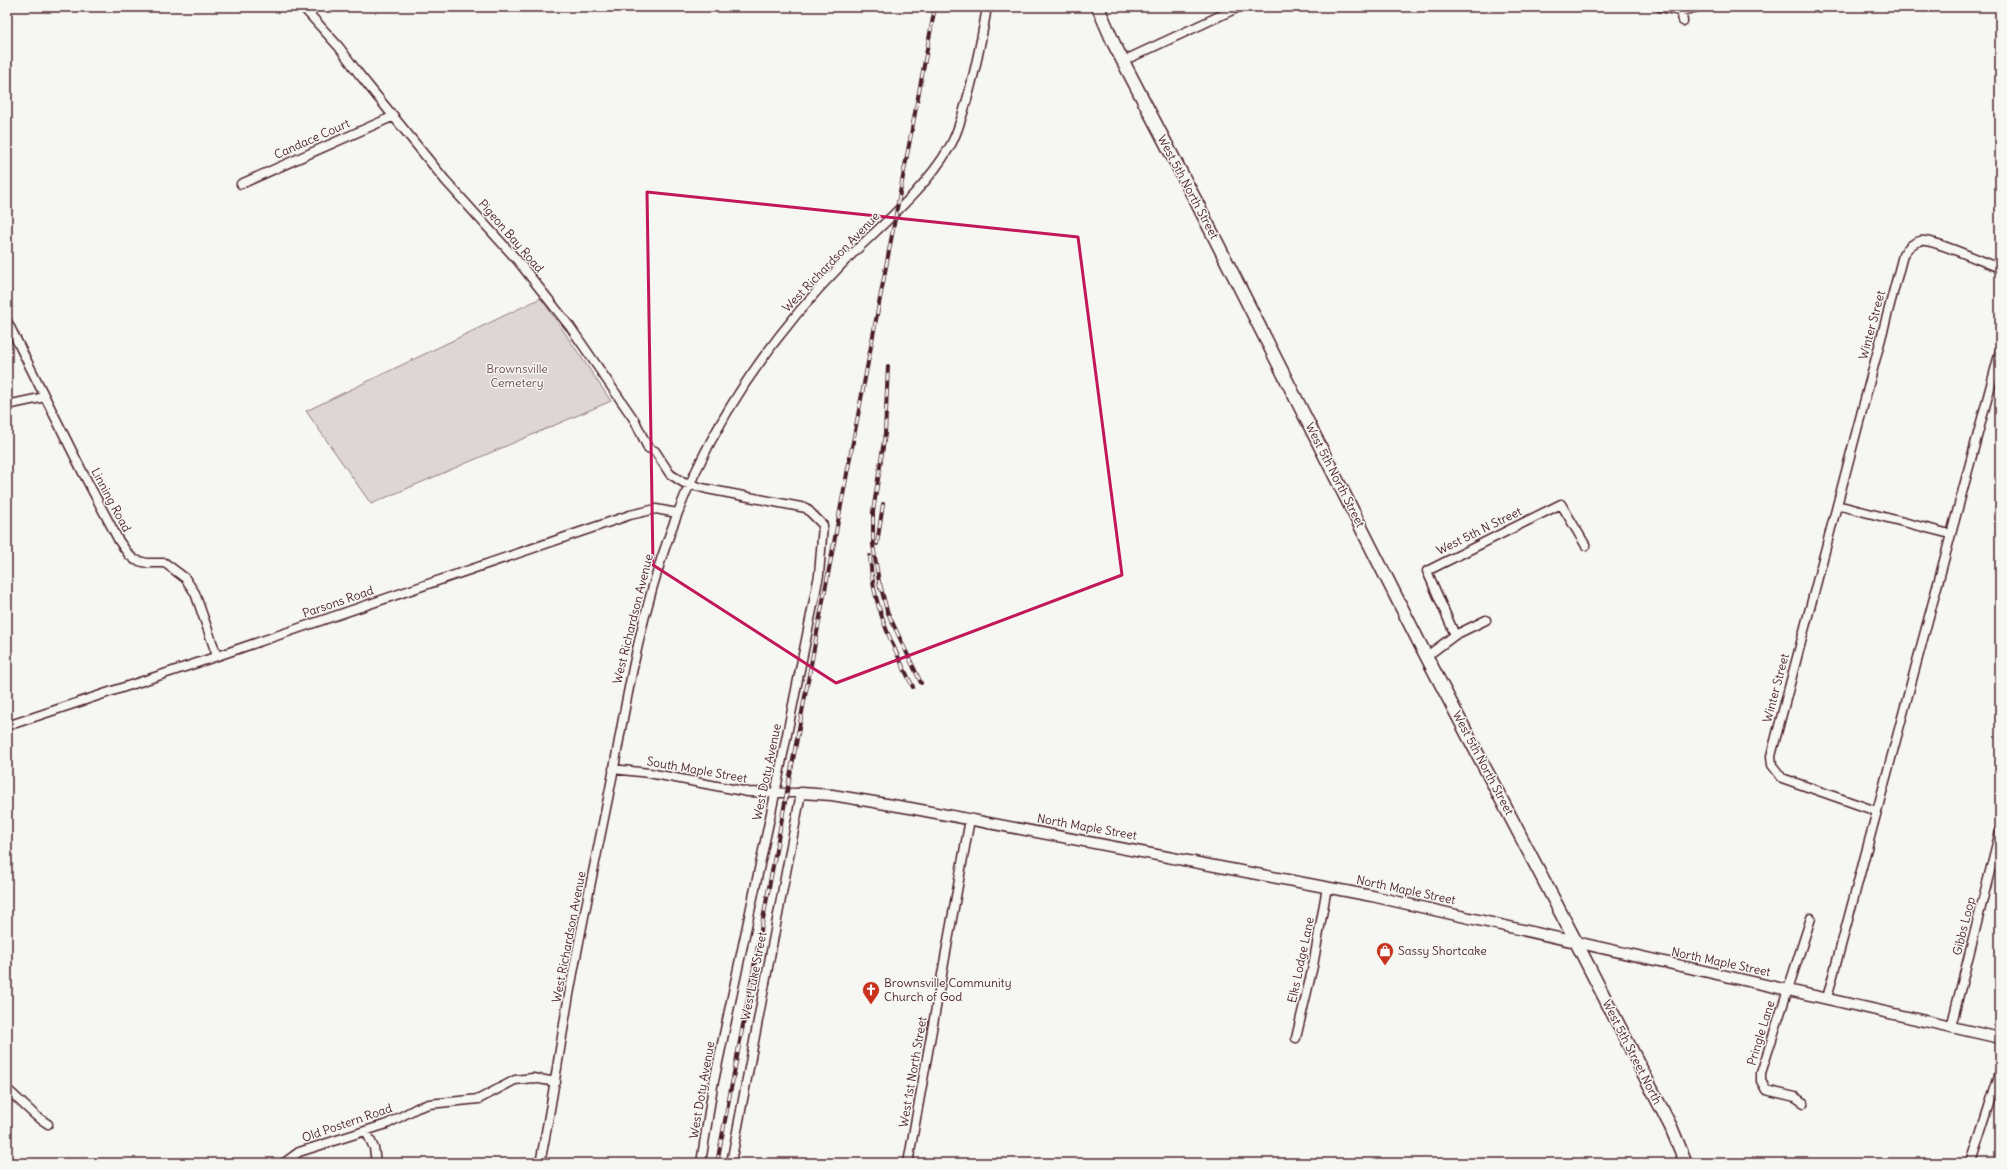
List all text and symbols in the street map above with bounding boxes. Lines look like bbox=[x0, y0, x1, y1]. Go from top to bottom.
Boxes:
street label: Candace Court bbox=[272, 115, 352, 162]
street label: West 5th North Street bbox=[1155, 132, 1222, 241]
street label: Pigeon Bay Road bbox=[476, 196, 547, 275]
street label: West Richardson Avenue bbox=[779, 208, 882, 315]
street label: Winter Street bbox=[1855, 289, 1888, 361]
park label: Brownsville Cemetery bbox=[486, 361, 548, 390]
street label: West 5th North Street bbox=[1302, 420, 1368, 530]
street label: Linning Road bbox=[88, 465, 135, 534]
street label: West 5th N Street bbox=[1434, 503, 1524, 558]
street label: West Richardson Avenue bbox=[609, 552, 656, 685]
street label: Parsons Road bbox=[300, 582, 375, 621]
street label: Winter Street bbox=[1759, 652, 1792, 724]
street label: West 5th North Street bbox=[1450, 708, 1517, 817]
street label: West Doty Avenue bbox=[749, 722, 784, 822]
street label: South Maple Street bbox=[646, 753, 748, 786]
street label: North Maple Street bbox=[1036, 810, 1138, 843]
street label: West Richardson Avenue bbox=[548, 870, 589, 1004]
street label: North Maple Street bbox=[1355, 872, 1457, 907]
street label: Gibbs Loop bbox=[1949, 895, 1978, 957]
street label: Elks Lodge Lane bbox=[1284, 916, 1317, 1004]
street label: West Luke Street bbox=[738, 930, 769, 1022]
shop icon: Sassy Shortcake bbox=[1375, 941, 1395, 966]
place label: Sassy Shortcake bbox=[1398, 943, 1487, 958]
street label: North Maple Street bbox=[1670, 944, 1772, 979]
place label: Brownsville Community Church of God bbox=[884, 975, 1011, 1004]
church icon: Brownsville Community Church of God bbox=[861, 980, 881, 1005]
street label: West 5th Street North bbox=[1599, 997, 1665, 1107]
street label: Pringle Lane bbox=[1744, 999, 1778, 1067]
street label: West 1st North Street bbox=[895, 1015, 930, 1128]
street label: West Doty Avenue bbox=[686, 1040, 717, 1140]
street label: Old Postern Road bbox=[300, 1100, 394, 1145]

